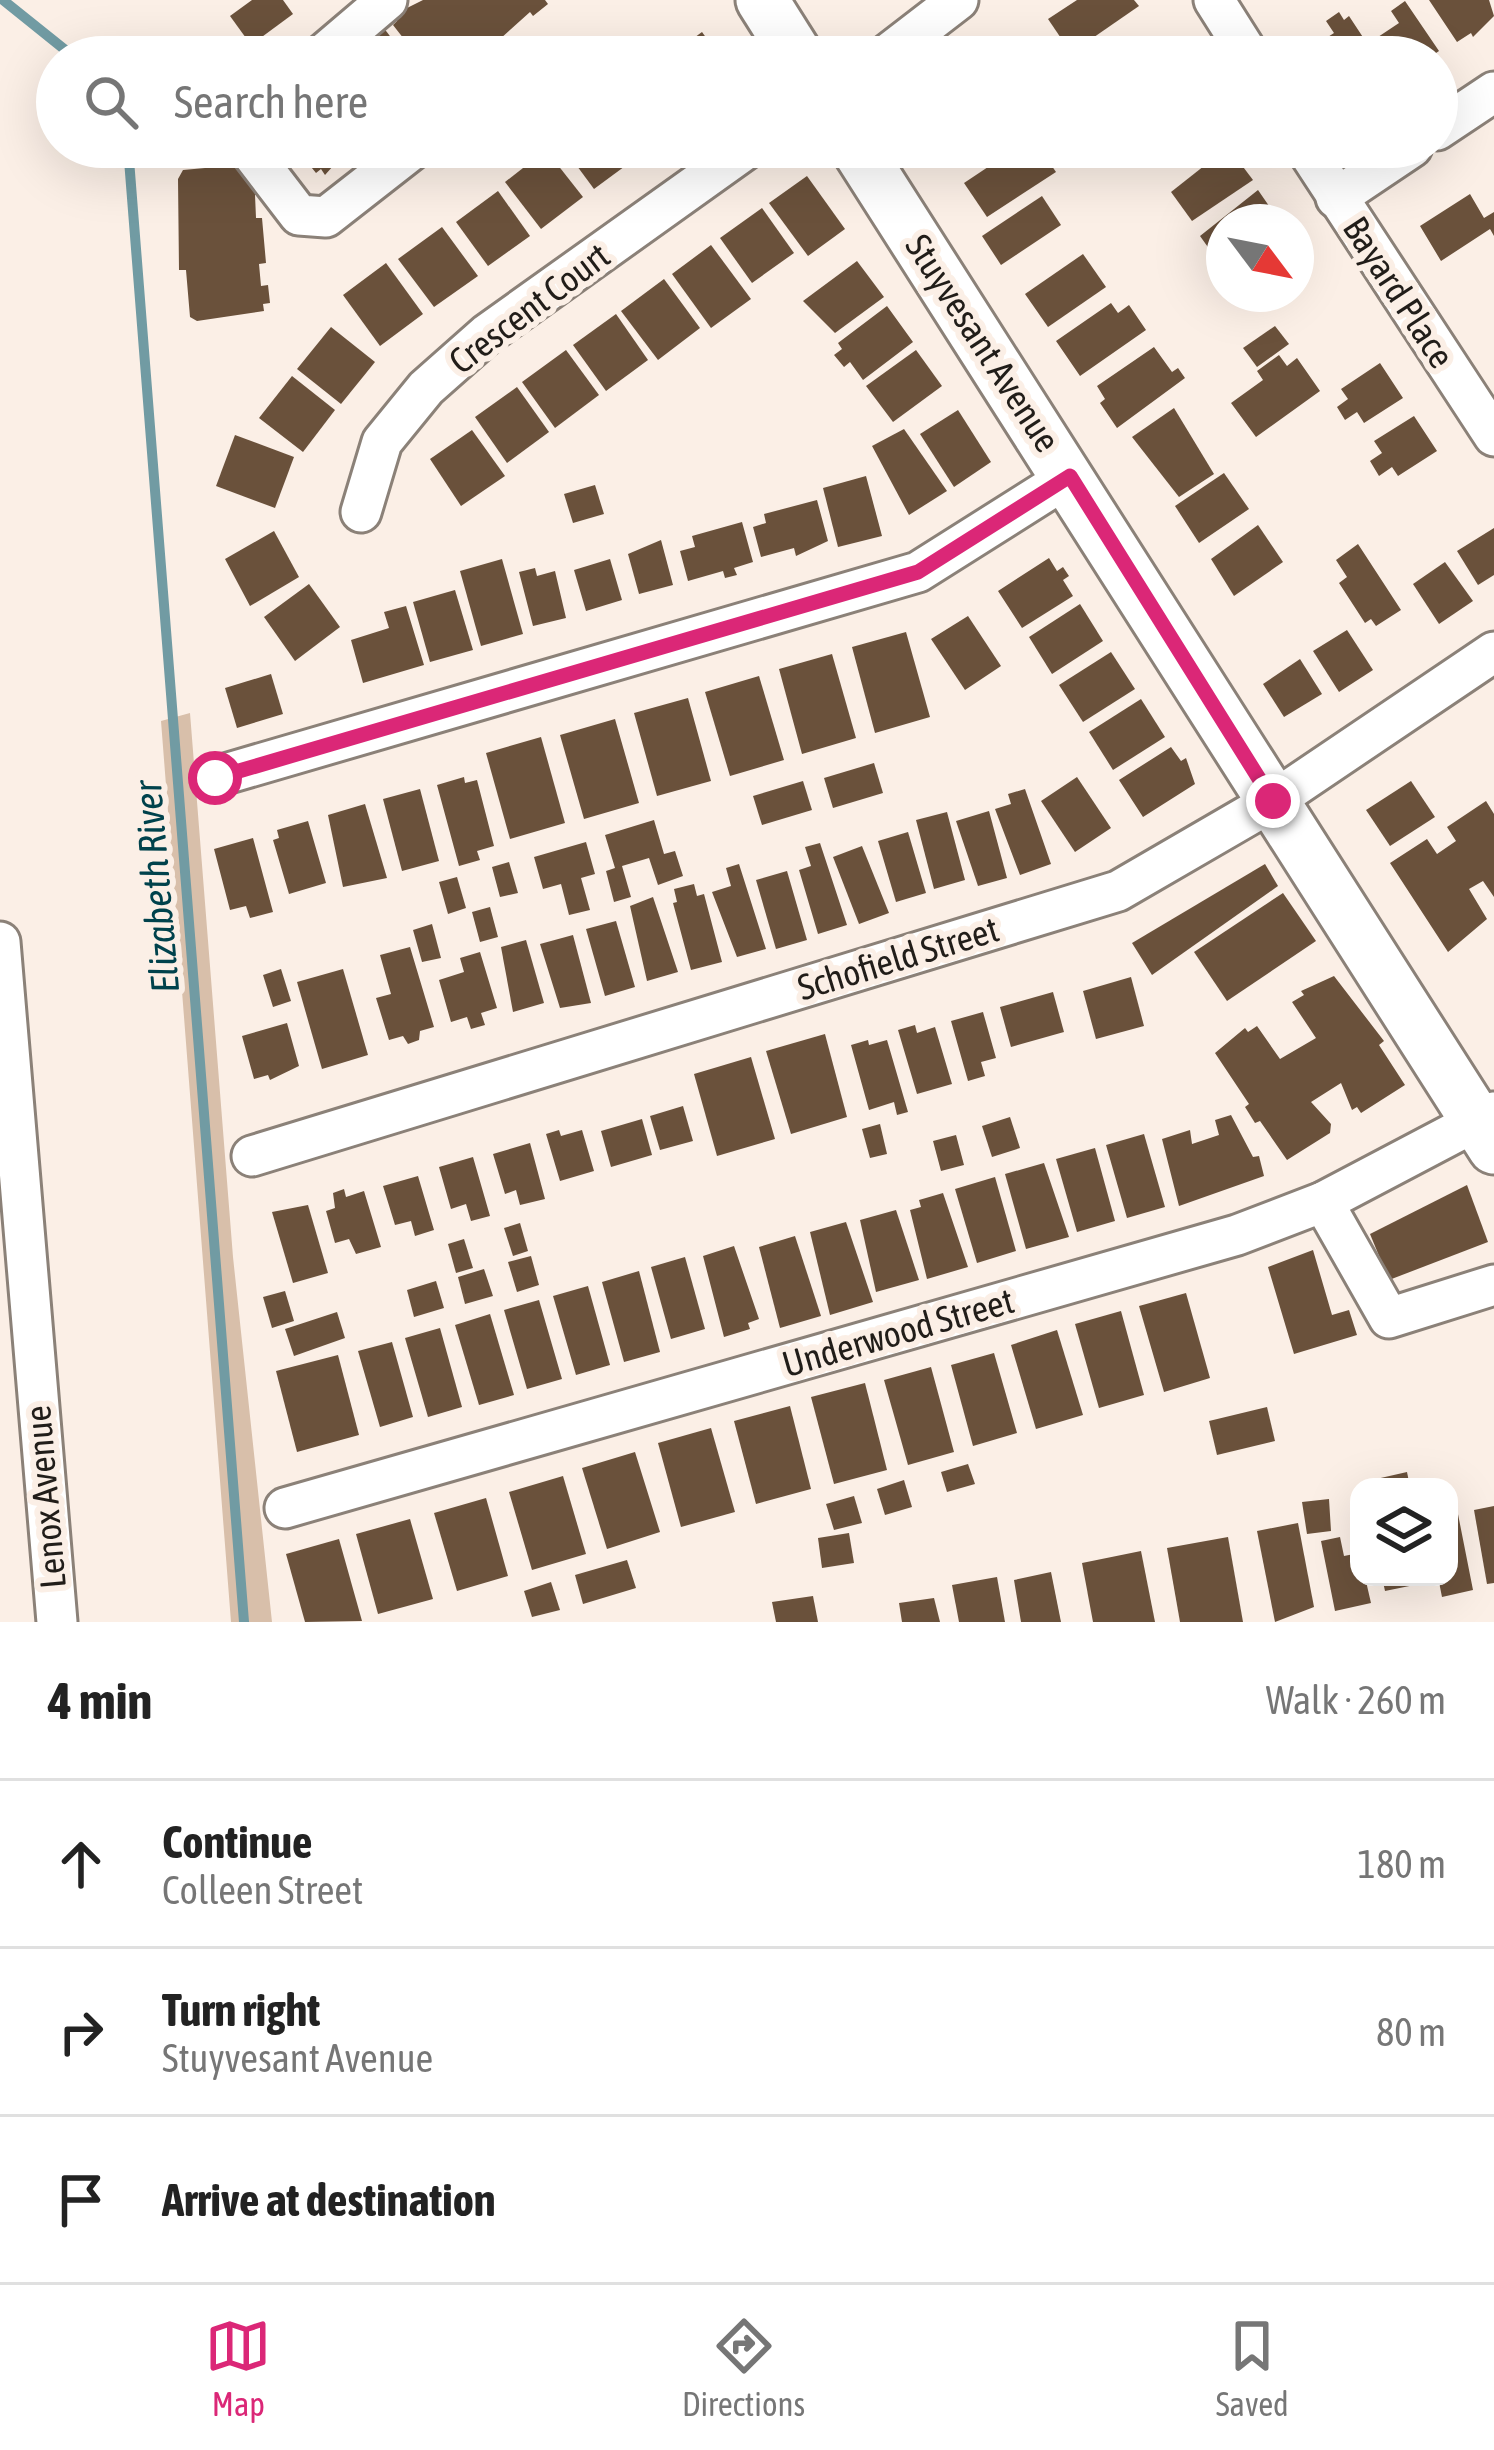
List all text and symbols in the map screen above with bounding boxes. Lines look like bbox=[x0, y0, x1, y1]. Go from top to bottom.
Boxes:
search box bbox=[36, 36, 1458, 168]
icon: search bbox=[78, 69, 144, 135]
text: Search here bbox=[174, 76, 368, 128]
north arrow bbox=[1206, 204, 1314, 312]
street label: Bayard Place bbox=[1335, 209, 1463, 375]
street label: Stuyvesant Avenue bbox=[897, 227, 1069, 459]
street label: Crescent Court bbox=[441, 234, 617, 382]
route start bbox=[188, 751, 242, 805]
route end bbox=[1246, 774, 1300, 828]
water label: Elizabeth River bbox=[125, 778, 187, 995]
street label: Schofield Street bbox=[793, 908, 1003, 1008]
street label: Underwood Street bbox=[777, 1279, 1019, 1385]
street label: Lenox Avenue bbox=[16, 1404, 74, 1590]
map controls bbox=[1350, 1478, 1458, 1586]
button: layers bbox=[1350, 1478, 1458, 1586]
text: 4 min bbox=[48, 1671, 152, 1730]
text: Walk · 260 m bbox=[1266, 1678, 1446, 1722]
text: Continue bbox=[162, 1816, 313, 1868]
icon: ahead bbox=[48, 1831, 114, 1897]
text: 180 m bbox=[1358, 1842, 1446, 1886]
text: Colleen Street bbox=[162, 1868, 363, 1912]
text: Turn right bbox=[162, 1984, 320, 2036]
icon: right bbox=[48, 1999, 114, 2065]
text: 80 m bbox=[1376, 2010, 1446, 2054]
text: Stuyvesant Avenue bbox=[162, 2036, 433, 2080]
icon: arrive bbox=[48, 2167, 114, 2233]
text: Arrive at destination bbox=[162, 2174, 496, 2226]
tab: Map bbox=[205, 2313, 271, 2423]
tab: Directions bbox=[682, 2313, 805, 2423]
tab: Saved bbox=[1216, 2313, 1289, 2423]

